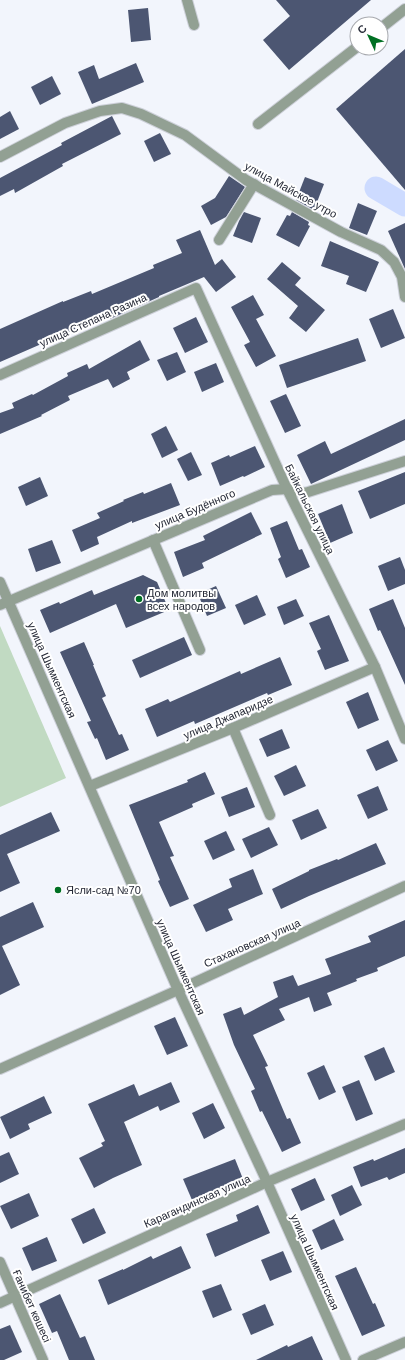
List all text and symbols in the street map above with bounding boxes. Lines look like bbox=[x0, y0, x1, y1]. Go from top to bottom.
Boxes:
north arrow bbox=[349, 16, 389, 56]
text: С bbox=[355, 22, 369, 36]
street label: улица Майское утро bbox=[243, 160, 339, 220]
street label: улица Степана Разина bbox=[38, 291, 149, 349]
street label: Байкальская улица bbox=[283, 462, 337, 557]
street label: улица Будённого bbox=[153, 487, 237, 531]
place label: Дом молитвы всех народов bbox=[147, 587, 216, 612]
marker: Дом молитвы всех народов bbox=[134, 594, 144, 604]
street label: улица Шымкентская bbox=[25, 620, 79, 720]
street label: улица Джапаридзе bbox=[181, 693, 275, 741]
place label: Ясли-сад №70 bbox=[66, 884, 141, 896]
marker: Ясли-сад №70 bbox=[53, 885, 63, 895]
street label: Стахановская улица bbox=[202, 916, 303, 970]
street label: улица Шымкентская bbox=[154, 917, 208, 1017]
street label: Карагандинская улица bbox=[142, 1172, 253, 1230]
street label: улица Шымкентская bbox=[288, 1212, 342, 1312]
street label: Ғанибет көшесі bbox=[11, 1268, 53, 1344]

